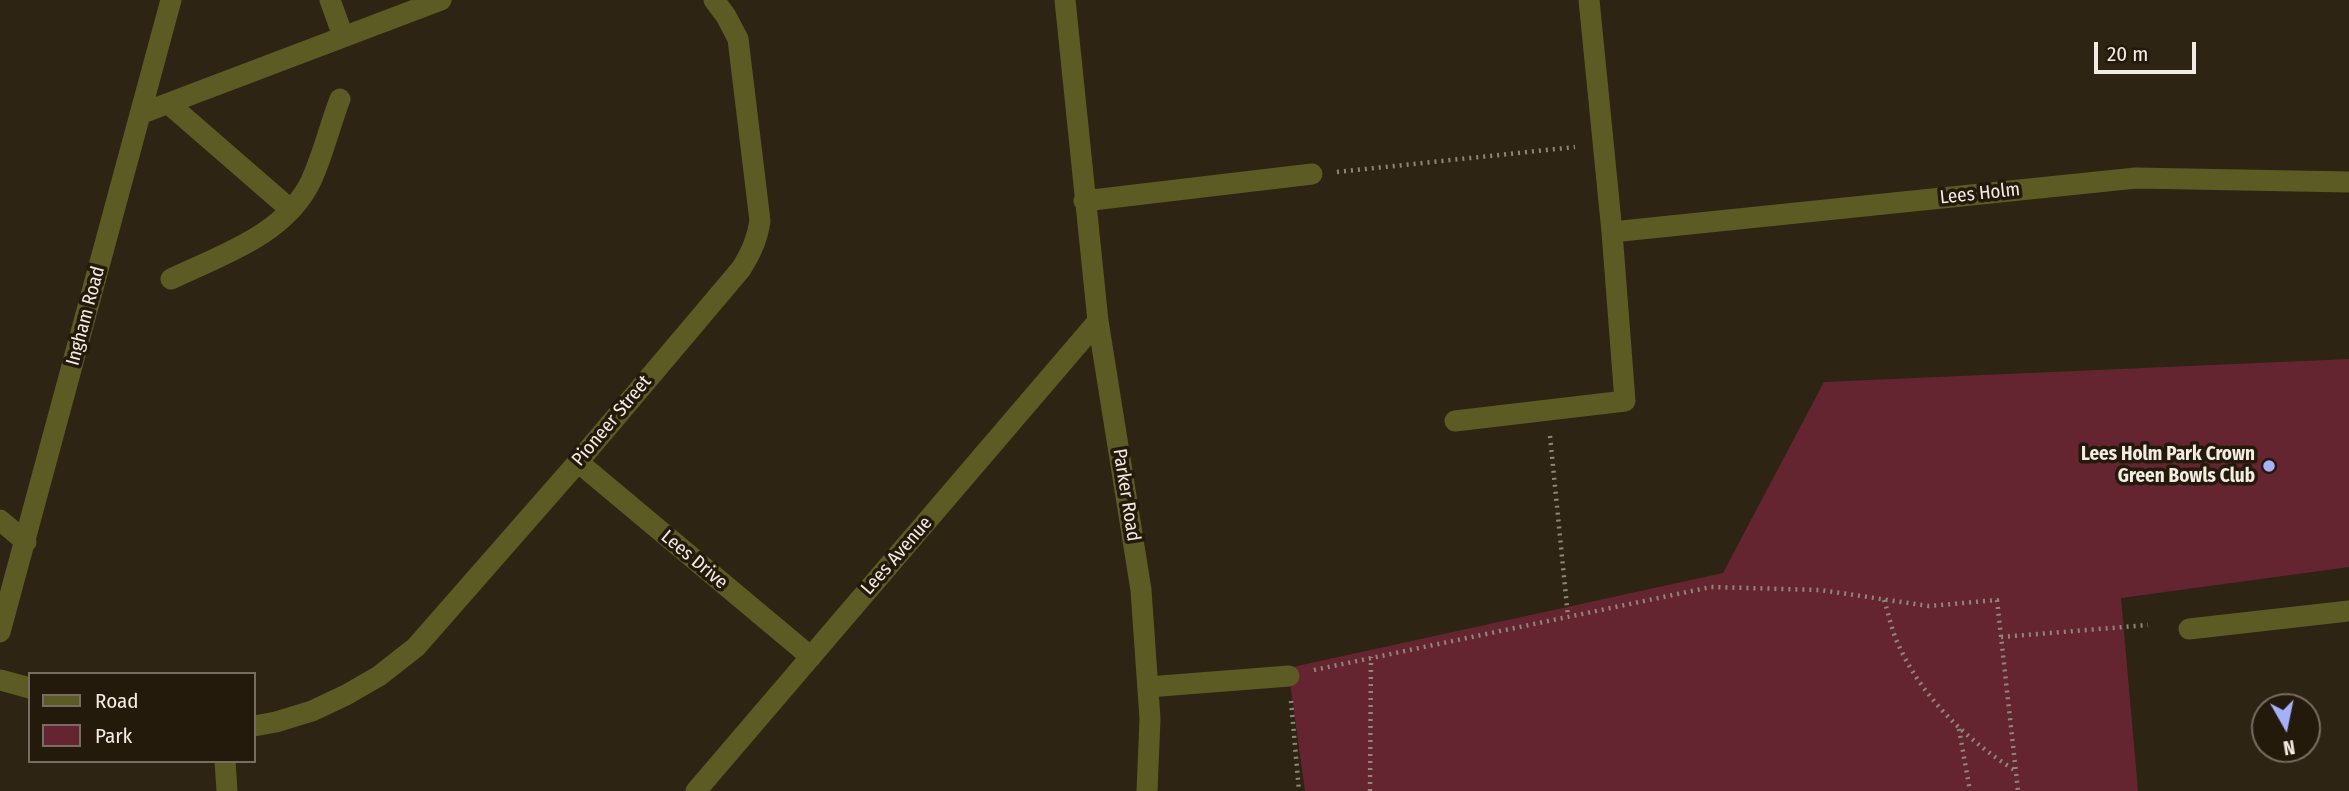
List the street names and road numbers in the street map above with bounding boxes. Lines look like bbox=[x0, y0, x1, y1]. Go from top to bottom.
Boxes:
street label: Lees Holm bbox=[1939, 178, 2021, 210]
street label: Ingham Road bbox=[62, 264, 110, 368]
street label: Pioneer Street bbox=[567, 371, 657, 471]
street label: Parker Road bbox=[1107, 447, 1145, 543]
street label: Lees Avenue bbox=[857, 512, 937, 600]
street label: Lees Drive bbox=[656, 526, 732, 594]

